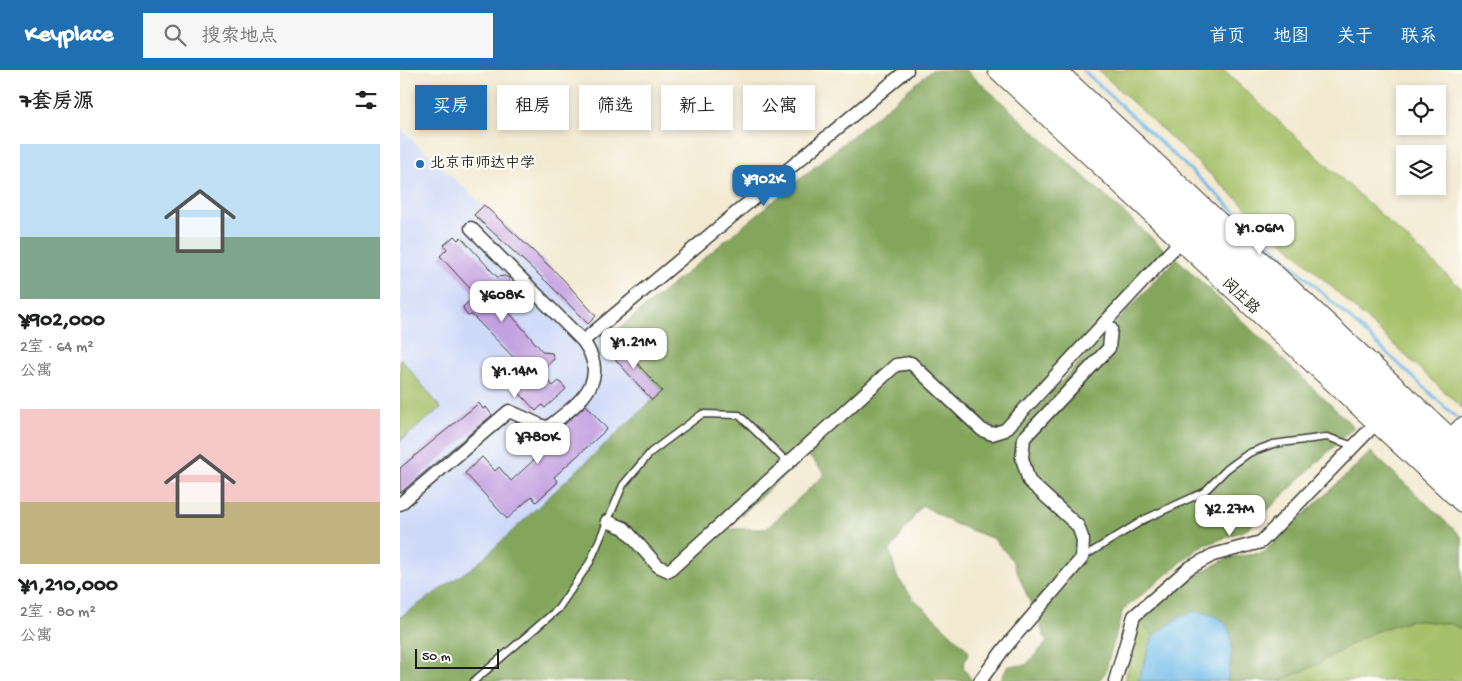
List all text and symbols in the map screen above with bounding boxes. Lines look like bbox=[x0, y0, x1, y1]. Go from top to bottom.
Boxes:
search box bbox=[143, 13, 493, 58]
text: Keyplace bbox=[25, 21, 113, 50]
icon: search bbox=[161, 21, 189, 49]
text: 搜索地点 bbox=[201, 26, 277, 49]
text: 首页 bbox=[1209, 27, 1245, 48]
text: 地图 bbox=[1273, 27, 1309, 48]
text: 关于 bbox=[1337, 27, 1373, 48]
text: 联系 bbox=[1401, 27, 1437, 48]
chip: 买房 bbox=[415, 85, 487, 130]
chip: 租房 bbox=[497, 85, 569, 130]
chip: 筛选 bbox=[579, 85, 651, 130]
chip: 新上 bbox=[661, 85, 733, 130]
chip: 公寓 bbox=[743, 85, 815, 130]
map controls bbox=[1396, 85, 1446, 195]
button: locate bbox=[1396, 85, 1446, 135]
icon: filters bbox=[352, 86, 380, 114]
text: 7套房源 bbox=[20, 91, 94, 116]
button: layers bbox=[1396, 145, 1446, 195]
place label: 北京市师达中学 bbox=[430, 154, 535, 173]
marker: 北京市师达中学 bbox=[414, 158, 426, 170]
pin: ¥902K bbox=[729, 164, 799, 207]
text: ¥902K bbox=[743, 171, 785, 190]
icon: home bbox=[155, 176, 245, 266]
pin: ¥1.06M bbox=[1219, 214, 1301, 256]
text: ¥1.06M bbox=[1236, 220, 1284, 239]
street label: 闵庄路 bbox=[1217, 275, 1263, 319]
pin: ¥608K bbox=[467, 280, 537, 323]
text: ¥608K bbox=[481, 287, 523, 306]
text: ¥902,000 bbox=[20, 309, 105, 334]
pin: ¥1.21M bbox=[593, 328, 675, 370]
text: ¥1.21M bbox=[612, 334, 656, 353]
text: 2室 · 64 m² bbox=[20, 339, 94, 358]
pin: ¥1.14M bbox=[474, 356, 556, 399]
text: 公寓 bbox=[20, 363, 52, 382]
text: ¥1.14M bbox=[493, 363, 537, 382]
pin: ¥780K bbox=[503, 422, 573, 465]
text: ¥780K bbox=[517, 429, 559, 448]
icon: home bbox=[155, 441, 245, 531]
pin: ¥2.27M bbox=[1189, 494, 1271, 537]
text: ¥2.27M bbox=[1206, 501, 1254, 520]
text: ¥1,210,000 bbox=[20, 574, 118, 599]
text: 2室 · 80 m² bbox=[20, 604, 96, 623]
text: 公寓 bbox=[20, 628, 52, 647]
scale bar bbox=[415, 646, 499, 669]
text: 50 m bbox=[422, 649, 451, 666]

